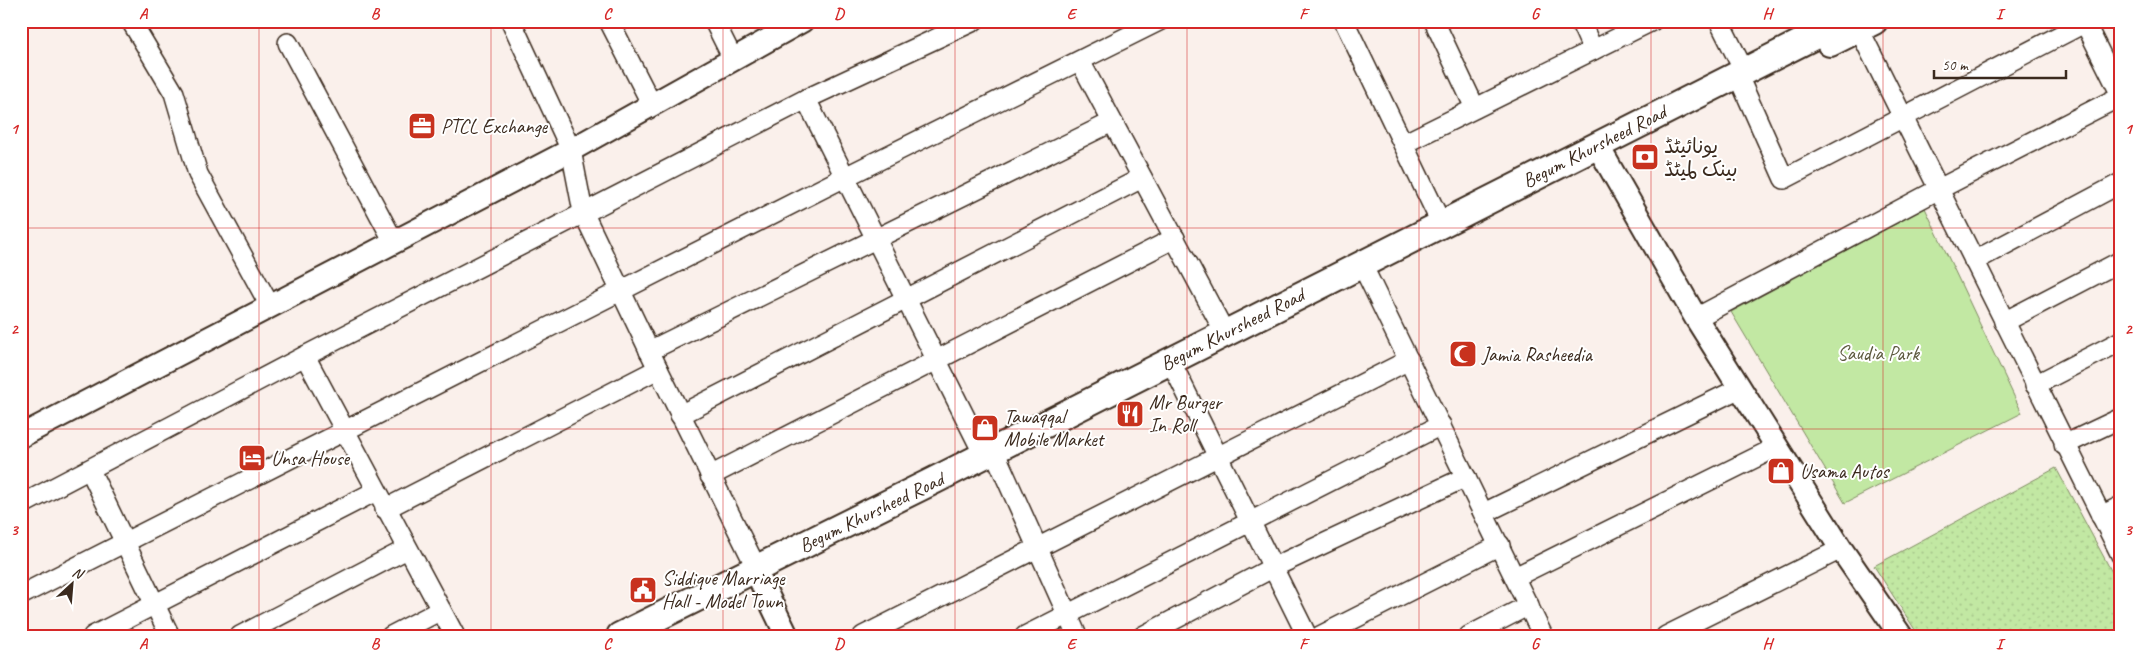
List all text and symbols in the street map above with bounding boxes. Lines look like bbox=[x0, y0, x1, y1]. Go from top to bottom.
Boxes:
text: A bbox=[139, 4, 149, 24]
text: B bbox=[371, 4, 381, 24]
text: C bbox=[603, 4, 613, 24]
text: D bbox=[834, 4, 845, 24]
text: E bbox=[1067, 4, 1078, 24]
text: F bbox=[1299, 4, 1310, 24]
text: G bbox=[1531, 4, 1541, 24]
text: H bbox=[1762, 4, 1774, 24]
text: I bbox=[1996, 4, 2006, 24]
scale bar bbox=[1934, 48, 2067, 80]
text: 50 m bbox=[1942, 56, 1969, 75]
street label: Begum Khursheed Road bbox=[1518, 98, 1673, 193]
office icon: PTCL Exchange bbox=[407, 111, 437, 141]
place label: PTCL Exchange bbox=[441, 114, 549, 139]
text: 1 bbox=[10, 119, 19, 139]
text: 1 bbox=[2124, 119, 2133, 139]
place label: یونائیٹڈ بینک لمیٹڈ bbox=[1664, 134, 1738, 182]
bank icon: یونائیٹڈ بینک لمیٹڈ bbox=[1630, 142, 1660, 172]
street label: Begum Khursheed Road bbox=[1156, 281, 1311, 376]
text: 2 bbox=[10, 319, 19, 339]
text: 2 bbox=[2124, 319, 2133, 339]
mosque icon: Jamia Rasheedia bbox=[1448, 339, 1478, 369]
park label: Saudia Park bbox=[1837, 341, 1921, 366]
place label: Jamia Rasheedia bbox=[1481, 342, 1594, 367]
place label: Mr Burger In Roll bbox=[1149, 390, 1223, 438]
restaurant icon: Mr Burger In Roll bbox=[1115, 399, 1145, 429]
place label: Tawaqqal Mobile Market bbox=[1004, 404, 1106, 452]
shop icon: Tawaqqal Mobile Market bbox=[970, 413, 1000, 443]
hotel icon: Unsa House bbox=[237, 443, 267, 473]
place label: Unsa House bbox=[271, 446, 351, 471]
shop icon: Usama Autos bbox=[1766, 456, 1796, 486]
place label: Usama Autos bbox=[1800, 459, 1891, 484]
street label: Begum Khursheed Road bbox=[795, 465, 950, 558]
text: 3 bbox=[10, 520, 19, 540]
text: 3 bbox=[2124, 520, 2133, 540]
north arrow bbox=[48, 560, 98, 610]
text: N bbox=[70, 563, 87, 583]
place label: Siddique Marriage Hall - Model Town bbox=[662, 566, 786, 614]
public building icon: Siddique Marriage Hall - Model Town bbox=[628, 575, 658, 605]
text: A bbox=[139, 634, 149, 654]
text: B bbox=[371, 634, 381, 654]
text: C bbox=[603, 634, 613, 654]
text: D bbox=[834, 634, 845, 654]
text: E bbox=[1067, 634, 1078, 654]
text: F bbox=[1299, 634, 1310, 654]
text: G bbox=[1531, 634, 1541, 654]
text: H bbox=[1762, 634, 1774, 654]
text: I bbox=[1996, 634, 2006, 654]

